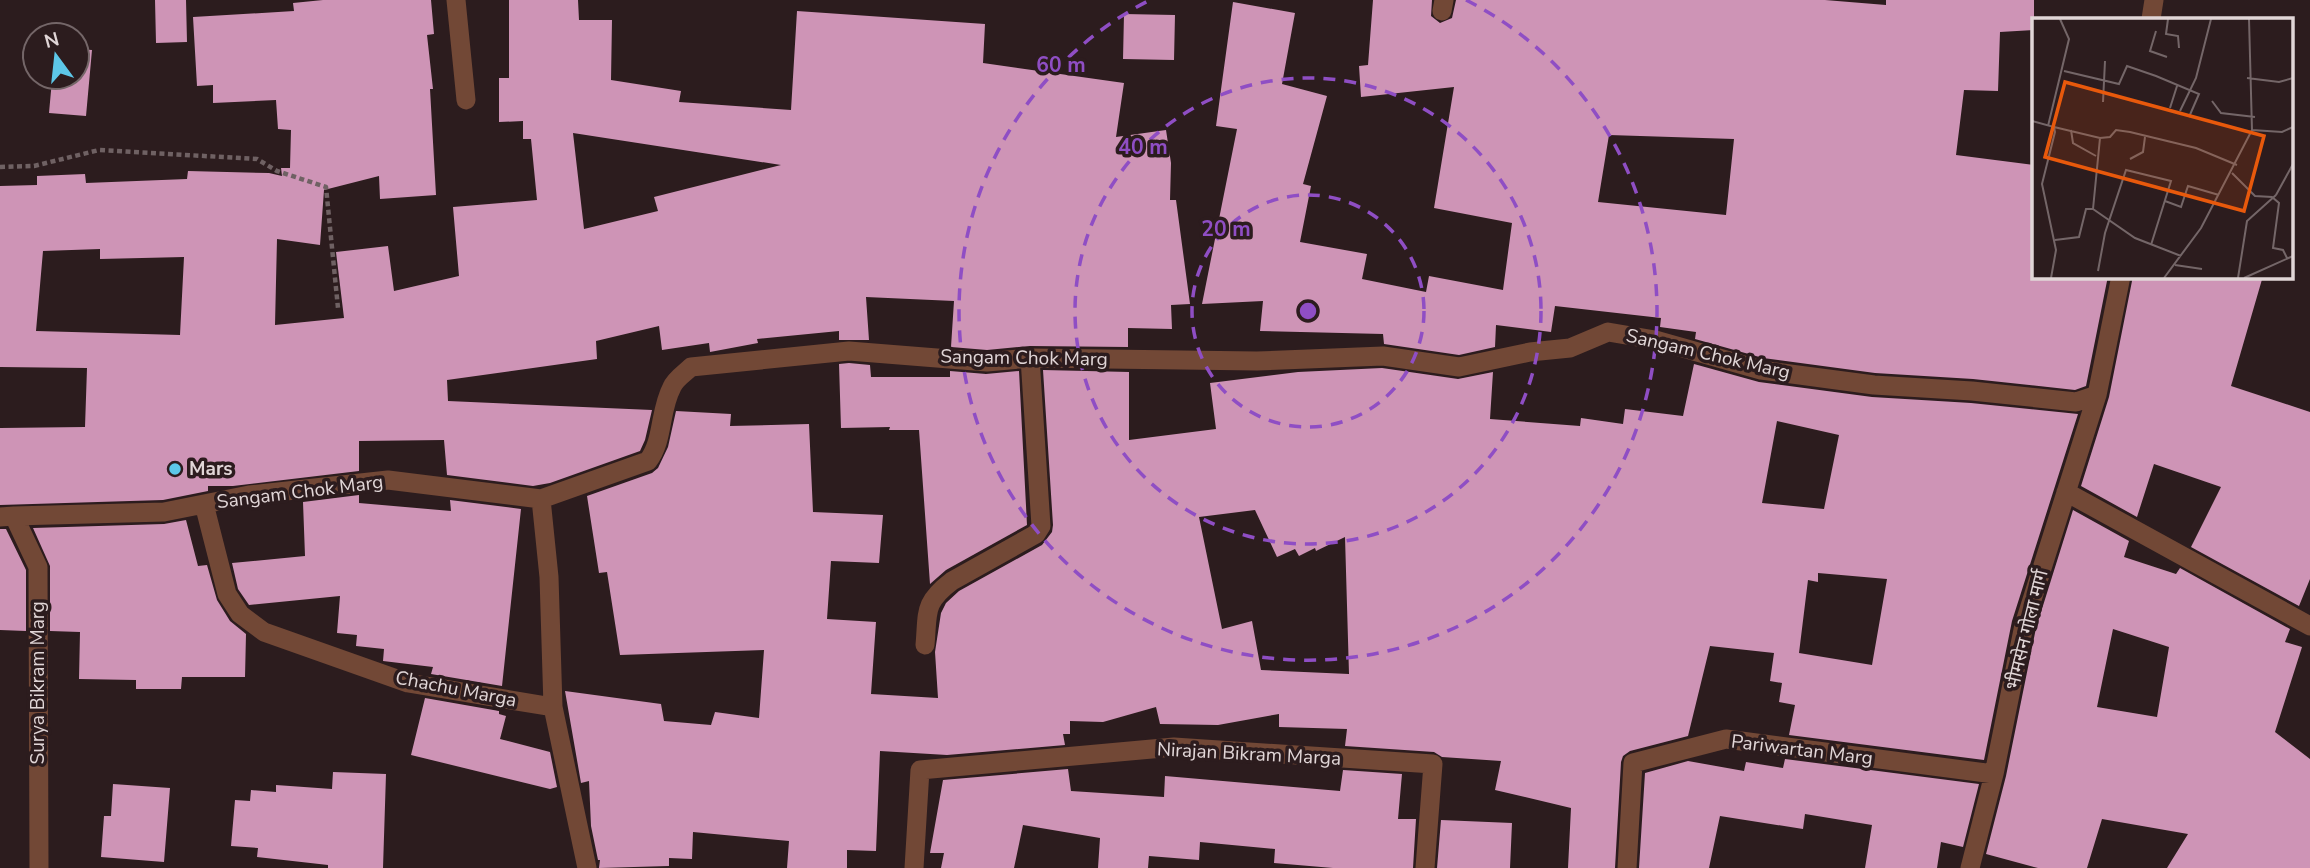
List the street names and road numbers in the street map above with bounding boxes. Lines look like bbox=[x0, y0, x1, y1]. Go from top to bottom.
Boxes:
street label: Sangam Chok Marg bbox=[1623, 322, 1793, 386]
street label: Sangam Chok Marg bbox=[940, 344, 1108, 372]
street label: Sangam Chok Marg bbox=[215, 469, 385, 515]
street label: भीमसेन गोला मार्ग bbox=[1999, 566, 2055, 693]
street label: Surya Bikram Marg bbox=[25, 601, 51, 765]
street label: Chachu Marga bbox=[393, 665, 519, 713]
street label: Pariwartan Marg bbox=[1730, 728, 1874, 772]
street label: Nirajan Bikram Marga bbox=[1156, 736, 1342, 772]

